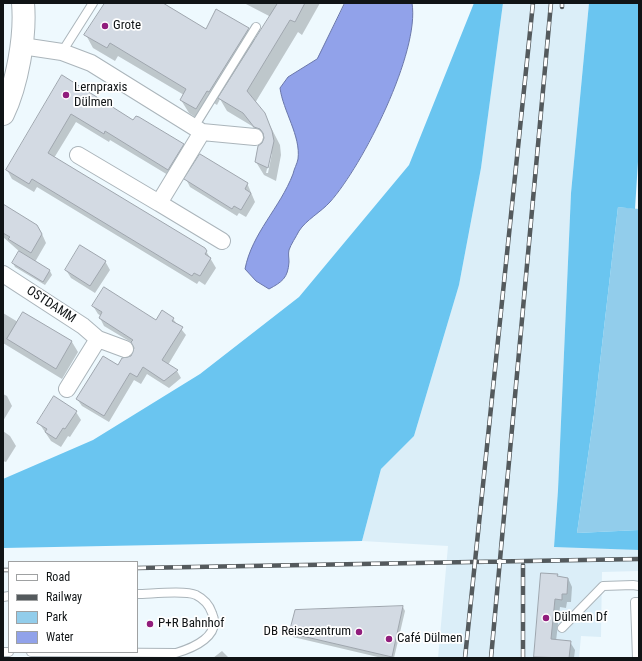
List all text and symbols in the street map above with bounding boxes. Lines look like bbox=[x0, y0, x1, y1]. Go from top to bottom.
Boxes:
place label: Grote bbox=[113, 18, 141, 34]
marker: Grote bbox=[100, 21, 110, 31]
place label: Lernpraxis Dülmen bbox=[74, 80, 127, 111]
marker: Lernpraxis Dülmen bbox=[61, 90, 71, 100]
street label: OSTDAMM bbox=[23, 283, 79, 327]
legend bbox=[8, 561, 138, 653]
text: Road bbox=[46, 570, 70, 584]
text: Railway bbox=[46, 590, 82, 604]
text: Park bbox=[46, 610, 67, 624]
place label: Dülmen Df bbox=[554, 610, 607, 626]
marker: Dülmen Df bbox=[541, 613, 551, 623]
place label: P+R Bahnhof bbox=[158, 616, 224, 632]
marker: P+R Bahnhof bbox=[145, 619, 155, 629]
place label: DB Reisezentrum bbox=[264, 624, 351, 640]
marker: DB Reisezentrum bbox=[354, 627, 364, 637]
text: Water bbox=[46, 630, 74, 644]
place label: Café Dülmen bbox=[397, 631, 463, 647]
marker: Café Dülmen bbox=[384, 634, 394, 644]

